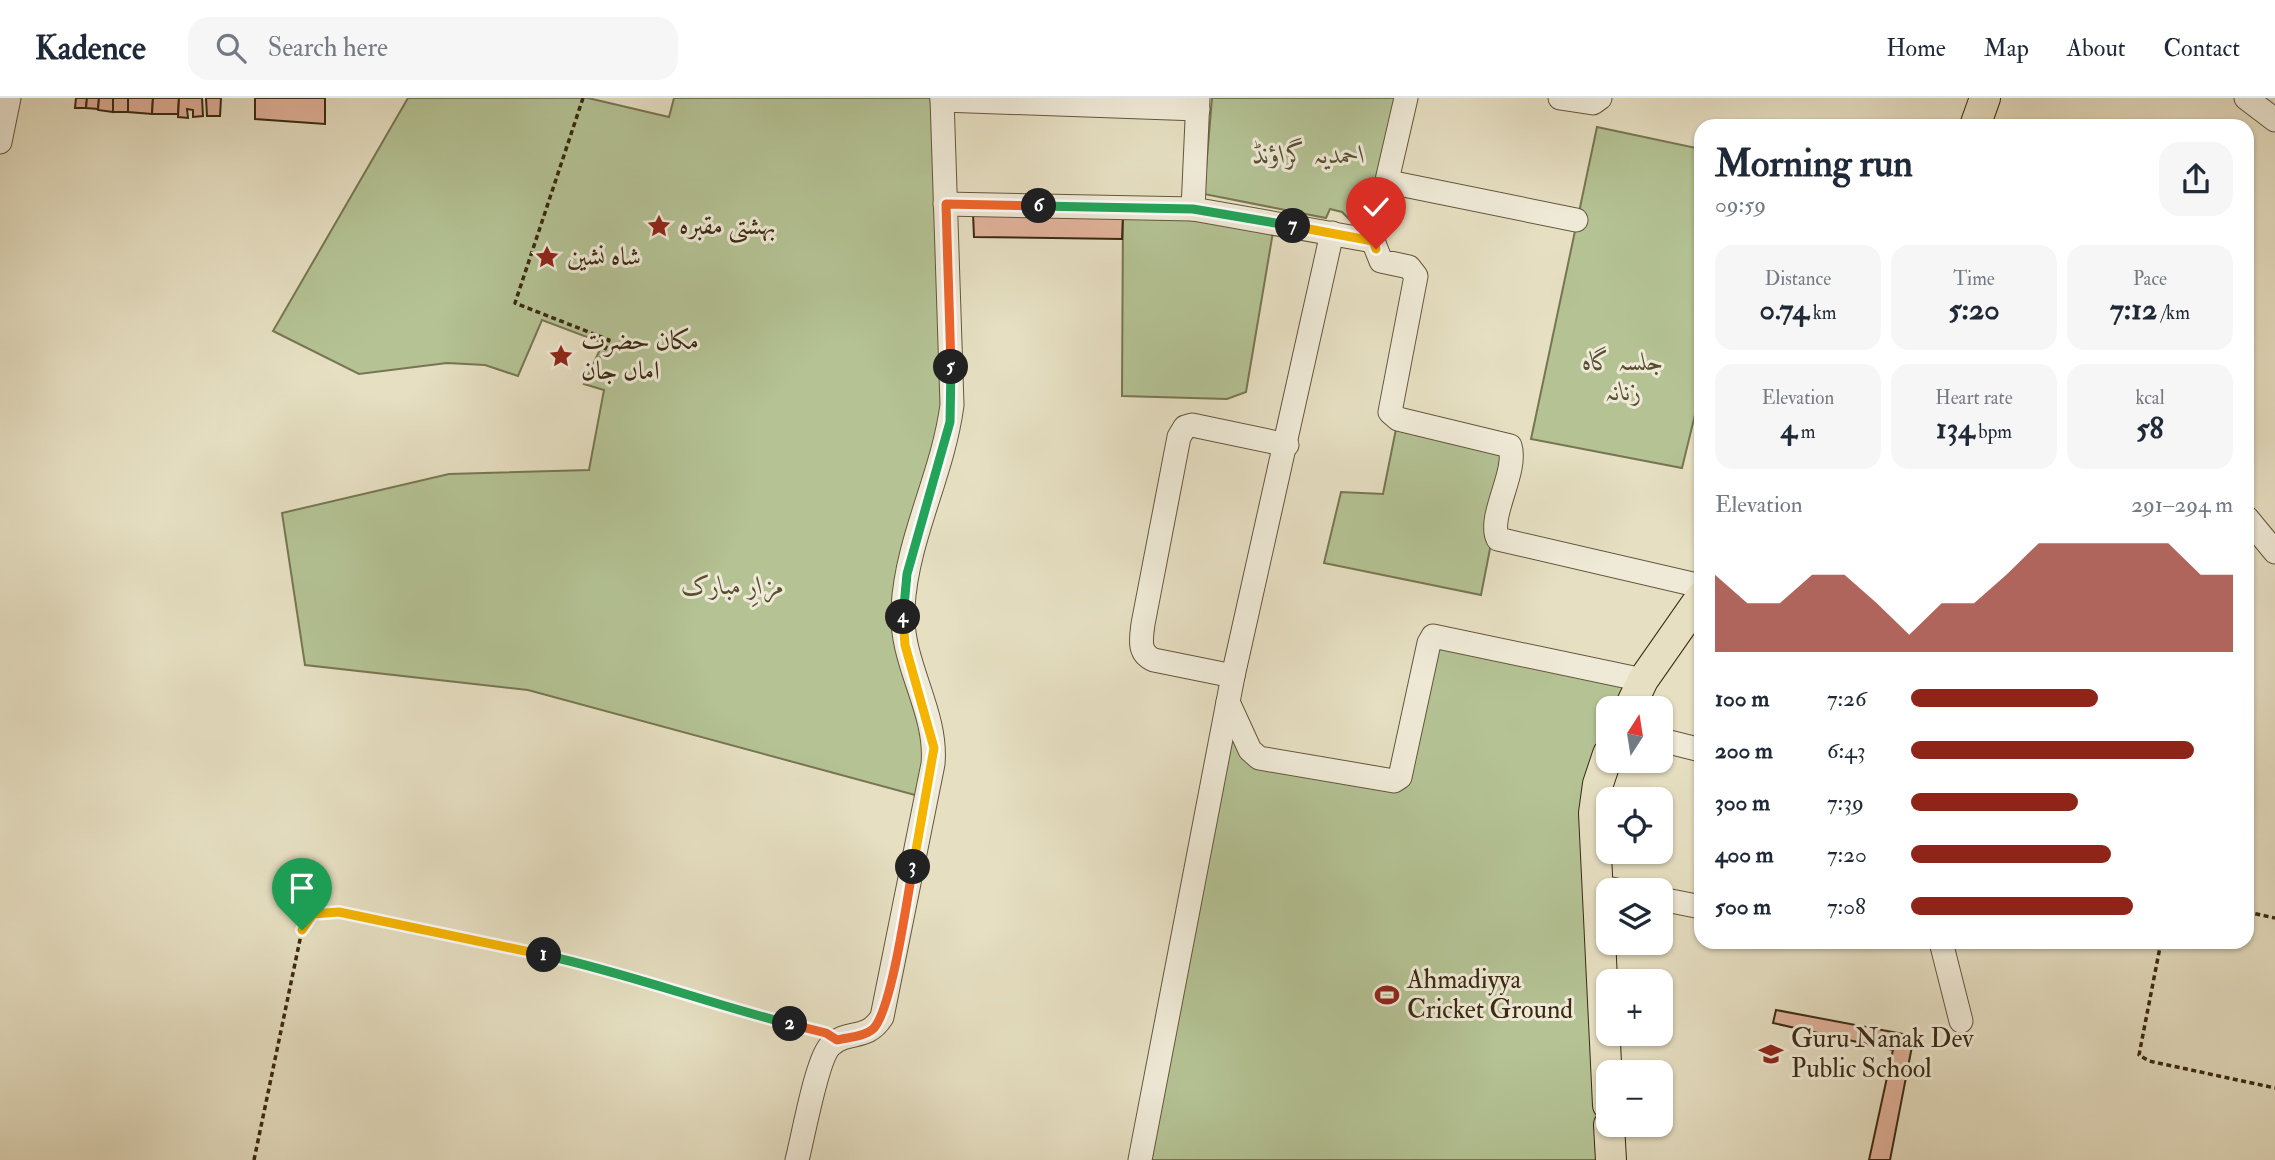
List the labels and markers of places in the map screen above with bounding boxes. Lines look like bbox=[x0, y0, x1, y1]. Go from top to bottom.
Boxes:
pin bbox=[1346, 177, 1406, 249]
pin: 6 bbox=[1021, 188, 1056, 224]
pin: 7 bbox=[1276, 208, 1310, 244]
place label: بہشتی مقبرہ bbox=[679, 210, 776, 244]
place icon: بہشتی مقبرہ bbox=[645, 212, 673, 240]
place label: شاہ نشین bbox=[567, 241, 641, 273]
place icon: شاہ نشین bbox=[533, 243, 561, 271]
place label: مکان حضرت اماں جان bbox=[581, 325, 699, 387]
place icon: مکان حضرت اماں جان bbox=[547, 342, 575, 370]
pin: 5 bbox=[934, 350, 968, 384]
pin: 4 bbox=[886, 600, 920, 634]
pin: 3 bbox=[895, 850, 930, 884]
pin bbox=[272, 858, 332, 930]
pin: 1 bbox=[526, 938, 562, 972]
place label: Ahmadiyya Cricket Ground bbox=[1406, 964, 1573, 1026]
sports icon: Ahmadiyya Cricket Ground bbox=[1373, 981, 1401, 1009]
pin: 2 bbox=[772, 1006, 808, 1042]
place label: Guru Nanak Dev Public School bbox=[1791, 1023, 1974, 1085]
school or university icon: Guru Nanak Dev Public School bbox=[1757, 1040, 1785, 1068]

